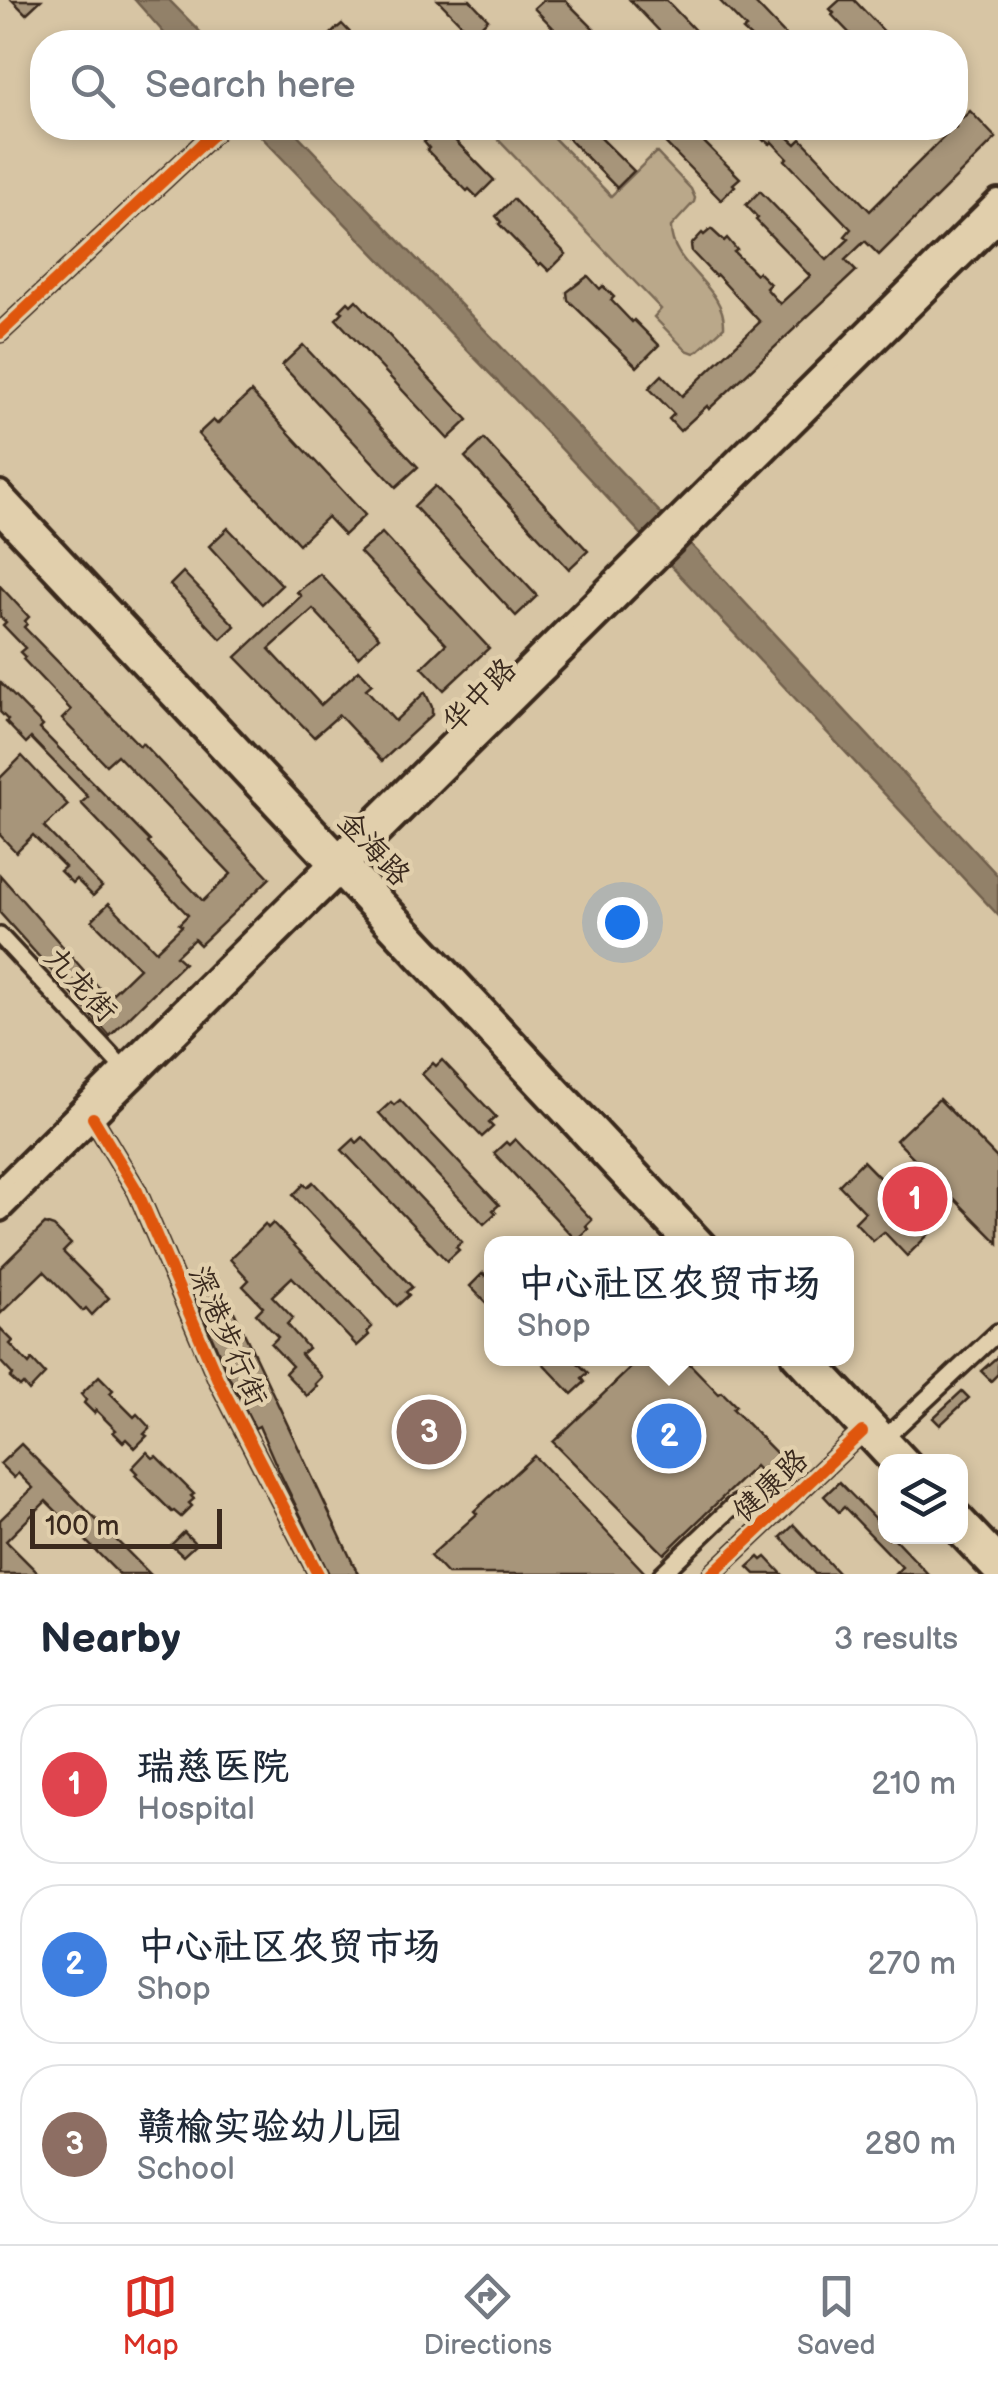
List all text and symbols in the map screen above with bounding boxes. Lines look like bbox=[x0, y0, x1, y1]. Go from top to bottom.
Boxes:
search box bbox=[30, 30, 968, 140]
icon: search bbox=[65, 58, 120, 113]
text: Search here bbox=[145, 63, 356, 108]
street label: 华中路 bbox=[435, 651, 524, 740]
street label: 金海路 bbox=[329, 803, 417, 894]
your location bbox=[597, 897, 648, 948]
street label: 九龙街 bbox=[36, 939, 124, 1030]
pin: 1 bbox=[882, 1162, 948, 1236]
popup bbox=[484, 1236, 854, 1366]
street label: 深港步行街 bbox=[180, 1261, 274, 1412]
text: 中心社区农贸市场 bbox=[517, 1262, 821, 1307]
text: Shop bbox=[517, 1307, 591, 1346]
pin: 3 bbox=[396, 1394, 462, 1470]
pin: 2 bbox=[636, 1398, 702, 1474]
street label: 健康路 bbox=[725, 1442, 816, 1530]
map controls bbox=[878, 1454, 968, 1544]
button: layers bbox=[878, 1454, 968, 1544]
scale bar bbox=[30, 1504, 222, 1548]
text: 100 m bbox=[45, 1510, 119, 1543]
text: Nearby bbox=[40, 1614, 180, 1665]
text: 3 results bbox=[834, 1620, 958, 1659]
text: 瑞慈医院 bbox=[137, 1745, 289, 1790]
text: 1 bbox=[68, 1765, 81, 1804]
text: 210 m bbox=[871, 1765, 956, 1804]
text: Hospital bbox=[137, 1790, 255, 1829]
text: 中心社区农贸市场 bbox=[137, 1925, 441, 1970]
text: 2 bbox=[65, 1945, 84, 1984]
text: 270 m bbox=[867, 1945, 956, 1984]
text: Shop bbox=[137, 1970, 211, 2009]
text: 赣榆实验幼儿园 bbox=[137, 2105, 403, 2150]
text: 3 bbox=[65, 2125, 84, 2164]
text: 280 m bbox=[865, 2125, 956, 2164]
text: School bbox=[137, 2150, 235, 2189]
tab: Map bbox=[122, 2269, 179, 2362]
tab: Directions bbox=[423, 2269, 552, 2362]
tab: Saved bbox=[797, 2269, 876, 2362]

